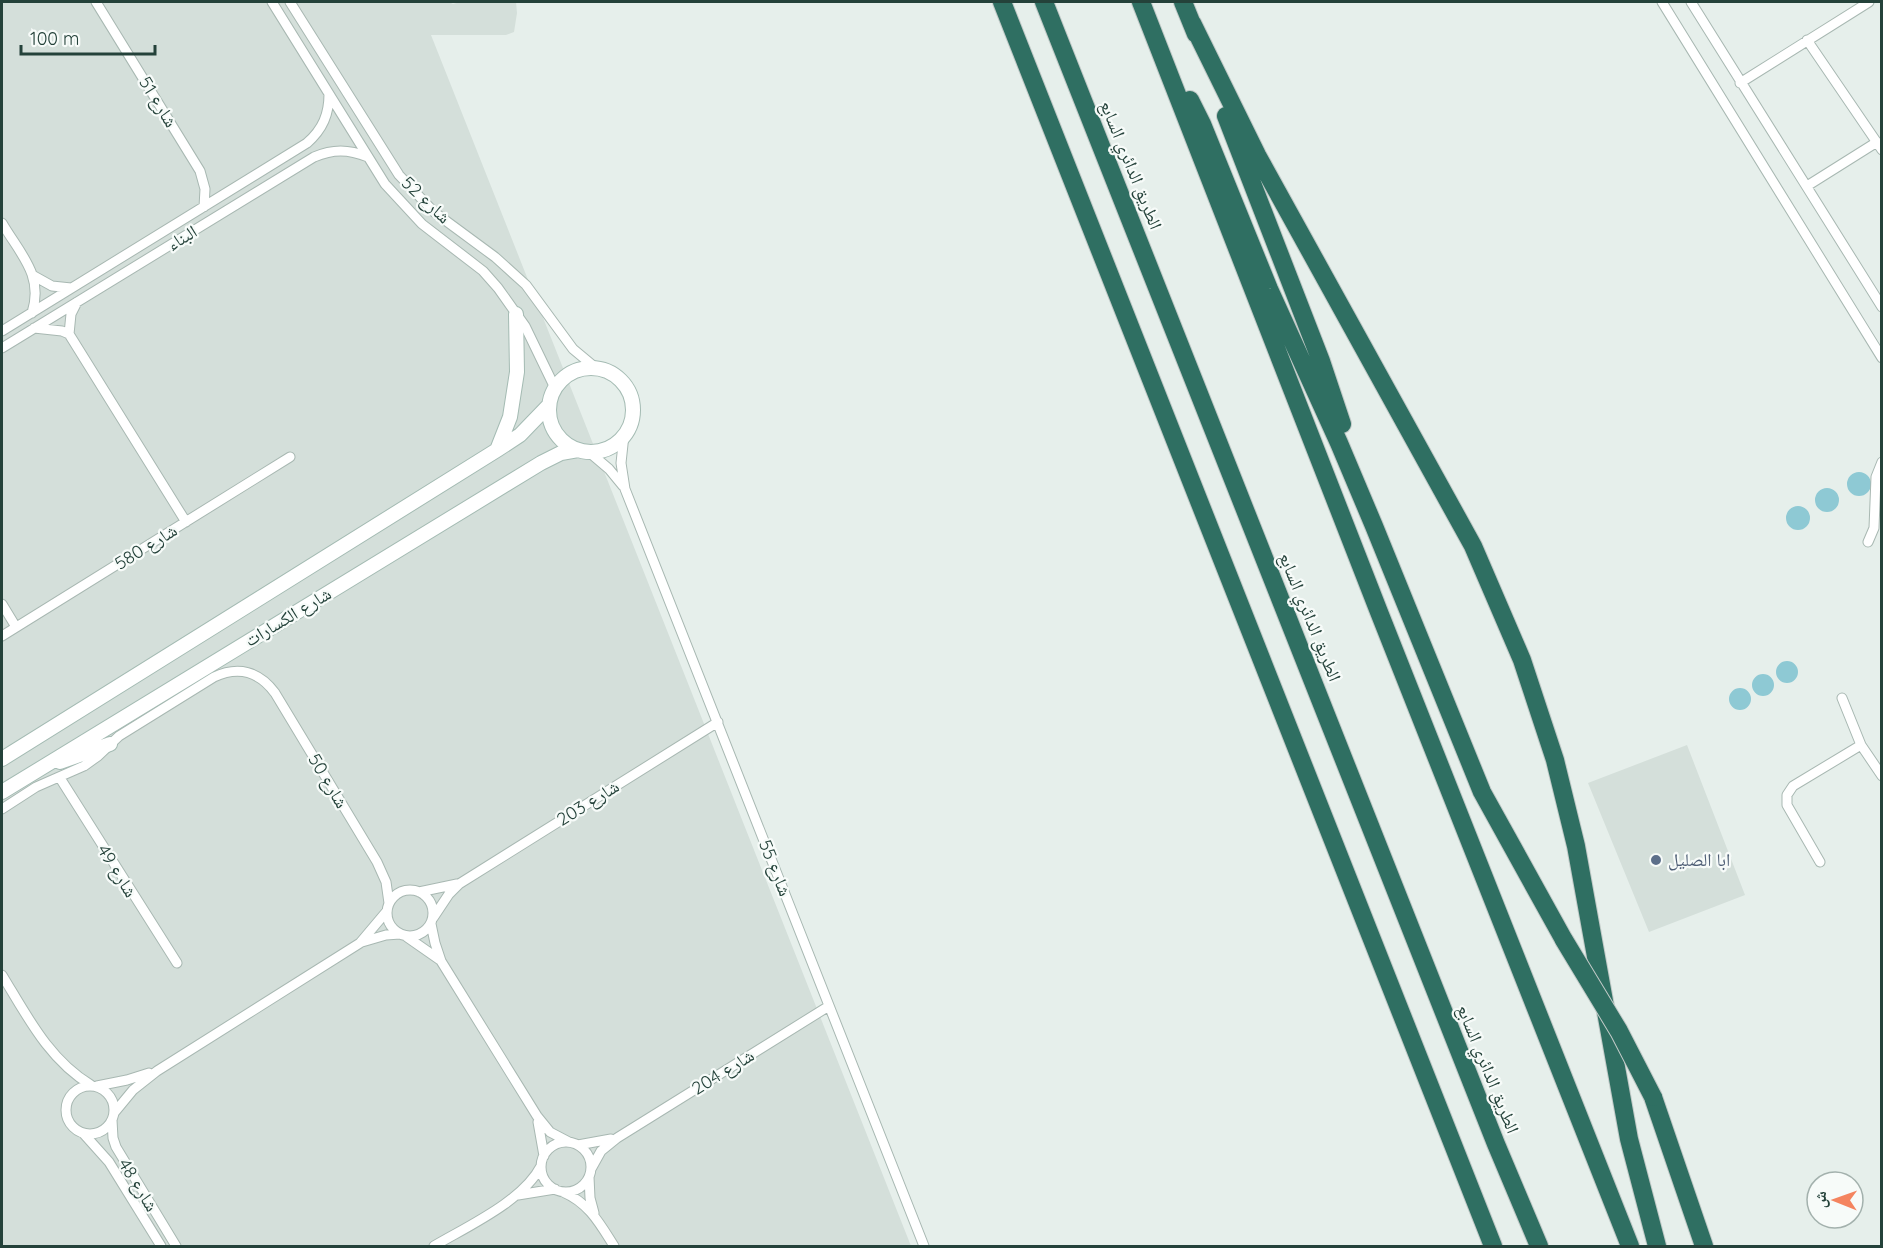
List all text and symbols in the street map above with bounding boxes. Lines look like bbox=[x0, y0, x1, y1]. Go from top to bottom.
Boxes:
scale bar bbox=[21, 18, 154, 56]
text: 100 m bbox=[30, 27, 79, 50]
street label: شارع 51 bbox=[134, 72, 183, 131]
street label: الطريق الدائري السابع bbox=[1092, 97, 1168, 234]
street label: شارع 52 bbox=[397, 171, 456, 228]
street label: البناء bbox=[163, 220, 201, 255]
street label: شارع 580 bbox=[110, 518, 181, 575]
street label: الطريق الدائري السابع bbox=[1271, 549, 1347, 686]
street label: شارع الكسارات bbox=[240, 582, 335, 651]
street label: شارع 50 bbox=[303, 749, 354, 812]
street label: شارع 203 bbox=[552, 774, 623, 831]
street label: شارع 55 bbox=[754, 836, 797, 899]
street label: شارع 49 bbox=[92, 840, 143, 902]
place label: ابا الصليل bbox=[1668, 848, 1730, 871]
marker: ابا الصليل bbox=[1649, 853, 1663, 867]
street label: الطريق الدائري السابع bbox=[1449, 1001, 1525, 1138]
street label: شارع 204 bbox=[687, 1043, 758, 1100]
street label: شارع 48 bbox=[113, 1154, 164, 1216]
north arrow bbox=[1805, 1170, 1865, 1230]
text: ش bbox=[1810, 1191, 1830, 1208]

